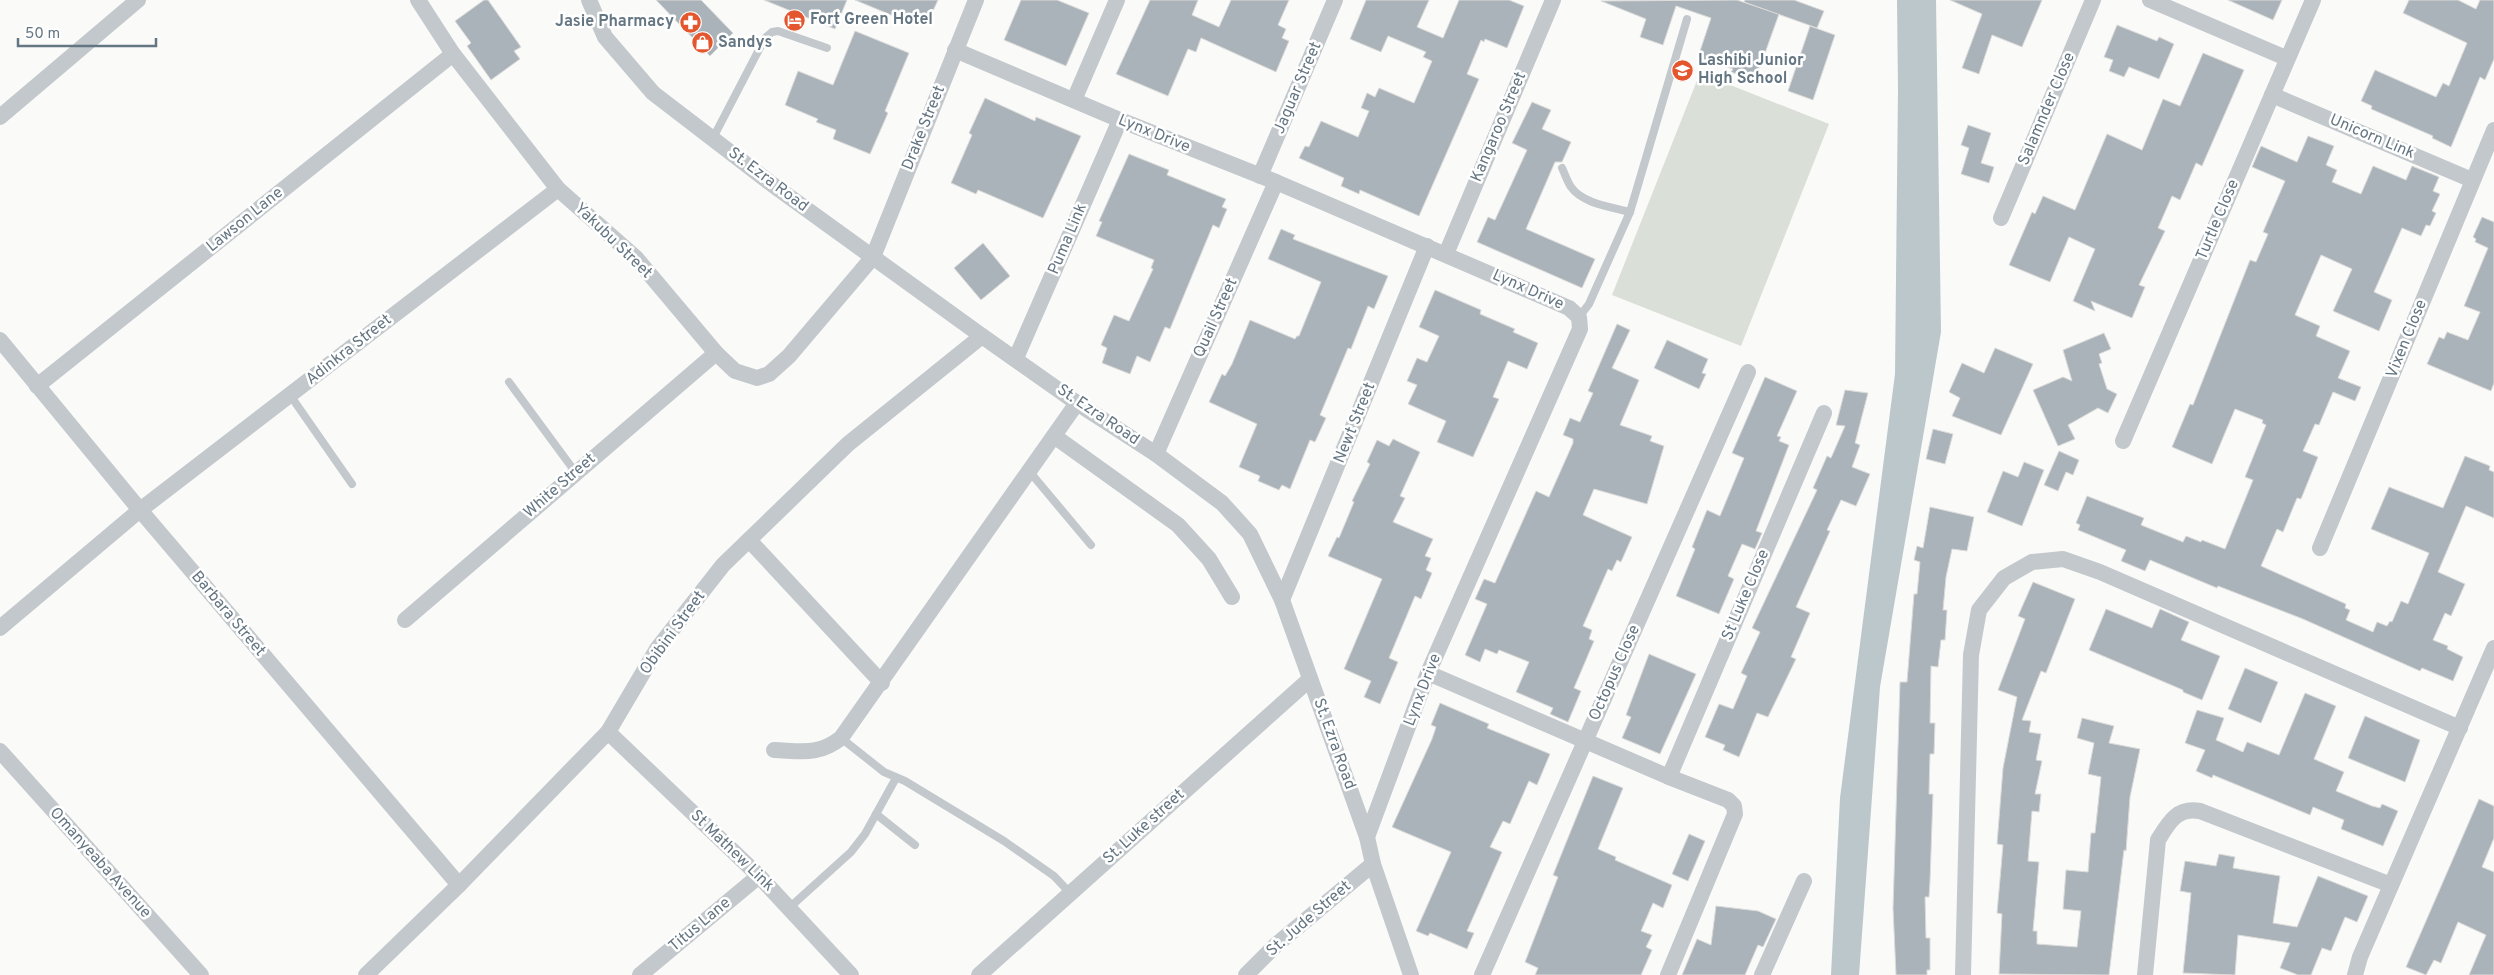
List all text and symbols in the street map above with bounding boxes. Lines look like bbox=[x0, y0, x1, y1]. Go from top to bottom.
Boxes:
hotel icon: Fort Green Hotel bbox=[782, 8, 806, 32]
pharmacy icon: Jasie Pharmacy bbox=[678, 10, 702, 34]
place label: Fort Green Hotel bbox=[810, 10, 933, 30]
place label: Jasie Pharmacy bbox=[555, 12, 674, 32]
scale bar bbox=[18, 15, 155, 47]
text: 50 m bbox=[25, 25, 60, 44]
shop icon: Sandys bbox=[690, 31, 714, 55]
place label: Sandys bbox=[718, 33, 772, 53]
street label: Jaguar Street bbox=[1270, 39, 1326, 137]
street label: Salamnder Close bbox=[2014, 49, 2080, 169]
place label: Lashibi Junior High School bbox=[1698, 51, 1804, 89]
school or university icon: Lashibi Junior High School bbox=[1670, 58, 1694, 82]
street label: Kangaroo Street bbox=[1467, 69, 1531, 185]
street label: Drake Street bbox=[898, 83, 950, 173]
street label: Lynx Drive bbox=[1115, 110, 1193, 158]
street label: Unicorn Link bbox=[2326, 110, 2418, 164]
street label: St. Ezra Road bbox=[724, 143, 812, 217]
street label: Turtle Close bbox=[2192, 177, 2244, 263]
street label: Lawson Lane bbox=[203, 183, 287, 257]
street label: Yakubu Street bbox=[570, 199, 656, 283]
street label: Puma Link bbox=[1044, 200, 1092, 278]
street label: Lynx Drive bbox=[1489, 265, 1567, 315]
street label: Quail Street bbox=[1190, 275, 1242, 361]
street label: Vixen Close bbox=[2382, 297, 2432, 381]
street label: Adinkra Street bbox=[302, 310, 396, 390]
street label: St. Ezra Road bbox=[1053, 380, 1143, 450]
street label: Newt Street bbox=[1330, 380, 1380, 466]
street label: White Street bbox=[520, 449, 600, 523]
street label: St Luke Close bbox=[1718, 547, 1774, 643]
street label: Barbara Street bbox=[186, 567, 270, 661]
street label: Obibini Street bbox=[636, 587, 710, 679]
street label: Octopus Close bbox=[1585, 622, 1645, 724]
street label: Lynx Drive bbox=[1400, 651, 1446, 729]
street label: St. Ezra Road bbox=[1308, 696, 1360, 792]
street label: St. Luke street bbox=[1099, 785, 1189, 869]
street label: Omanyeaba Avenue bbox=[45, 803, 155, 923]
street label: St Mathew Link bbox=[686, 806, 778, 896]
street label: St. Jude Street bbox=[1263, 877, 1355, 961]
street label: Titus Lane bbox=[665, 893, 735, 957]

